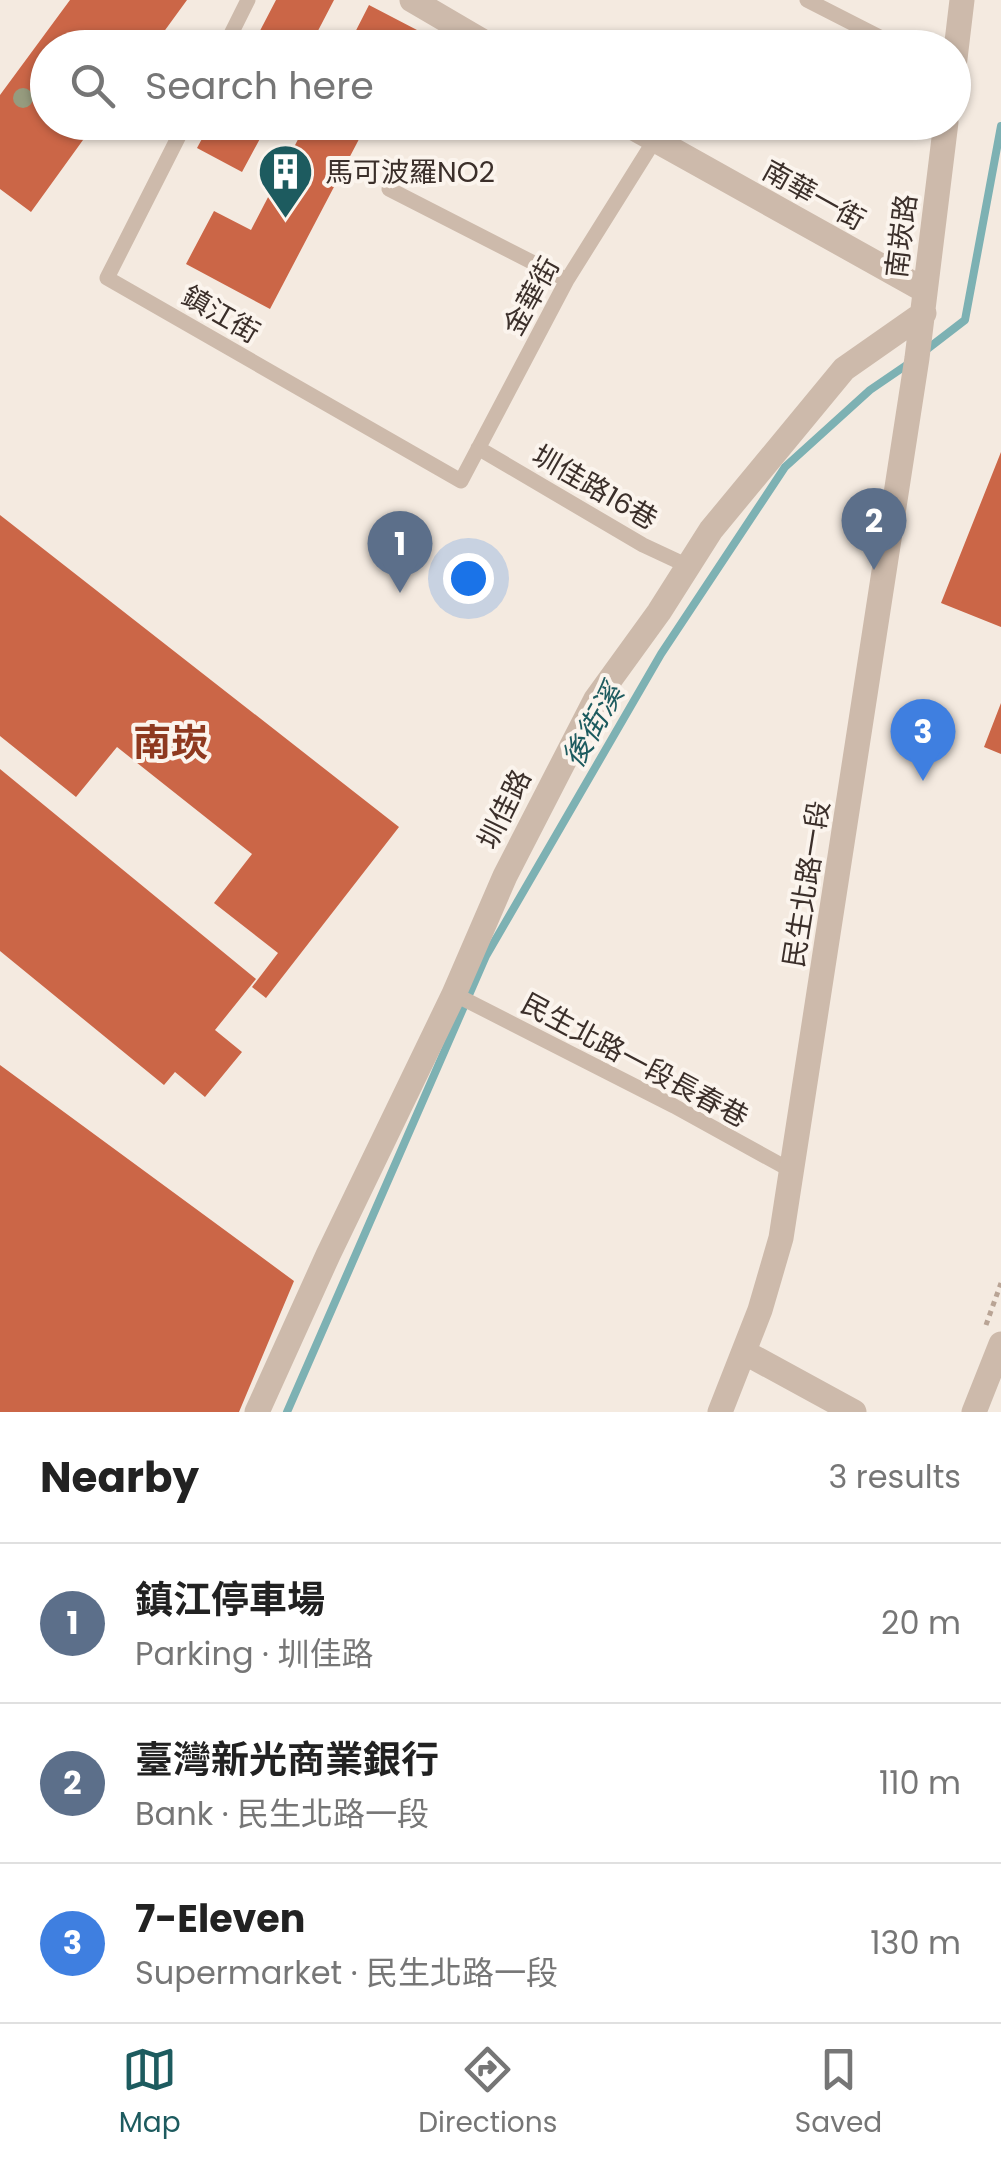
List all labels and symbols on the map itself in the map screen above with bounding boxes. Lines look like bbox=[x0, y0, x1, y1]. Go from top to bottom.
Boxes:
building icon: 馬可波羅NO2 bbox=[256, 142, 316, 221]
street label: 南華一街 bbox=[755, 151, 872, 240]
place label: 馬可波羅NO2 bbox=[325, 153, 495, 192]
street label: 南崁路 bbox=[877, 192, 926, 280]
street label: 金華街 bbox=[494, 250, 569, 342]
street label: 鎮江街 bbox=[175, 277, 267, 352]
street label: 圳佳路16巷 bbox=[525, 436, 665, 539]
pin: 2 bbox=[842, 488, 906, 570]
pin: 1 bbox=[368, 510, 432, 593]
your location bbox=[443, 553, 494, 604]
water label: 後街溪 bbox=[551, 673, 636, 775]
pin: 3 bbox=[890, 698, 956, 781]
district label: 南崁 bbox=[133, 716, 209, 769]
street label: 圳佳路 bbox=[469, 763, 540, 856]
street label: 民生北路一段 bbox=[774, 798, 839, 970]
street label: 民生北路一段長春巷 bbox=[514, 984, 755, 1137]

